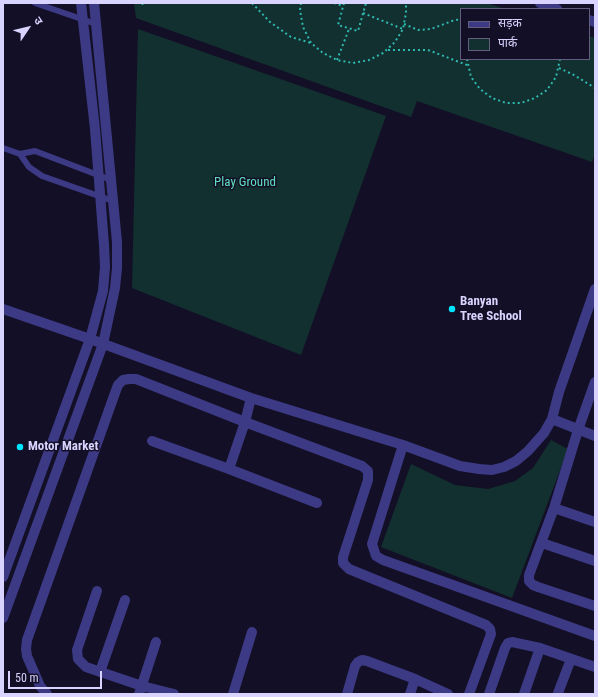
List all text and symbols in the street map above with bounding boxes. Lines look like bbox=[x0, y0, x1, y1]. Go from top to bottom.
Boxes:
north arrow bbox=[8, 8, 48, 48]
legend bbox=[460, 8, 590, 60]
text: उ bbox=[31, 14, 45, 27]
text: सड़क bbox=[498, 16, 522, 30]
text: पार्क bbox=[498, 36, 517, 50]
park label: Play Ground bbox=[214, 175, 276, 191]
place label: Banyan Tree School bbox=[460, 294, 522, 325]
marker: Banyan Tree School bbox=[447, 304, 457, 314]
place label: Motor Market bbox=[28, 439, 98, 455]
marker: Motor Market bbox=[15, 442, 25, 452]
scale bar bbox=[10, 663, 104, 689]
text: 50 m bbox=[15, 671, 39, 685]

